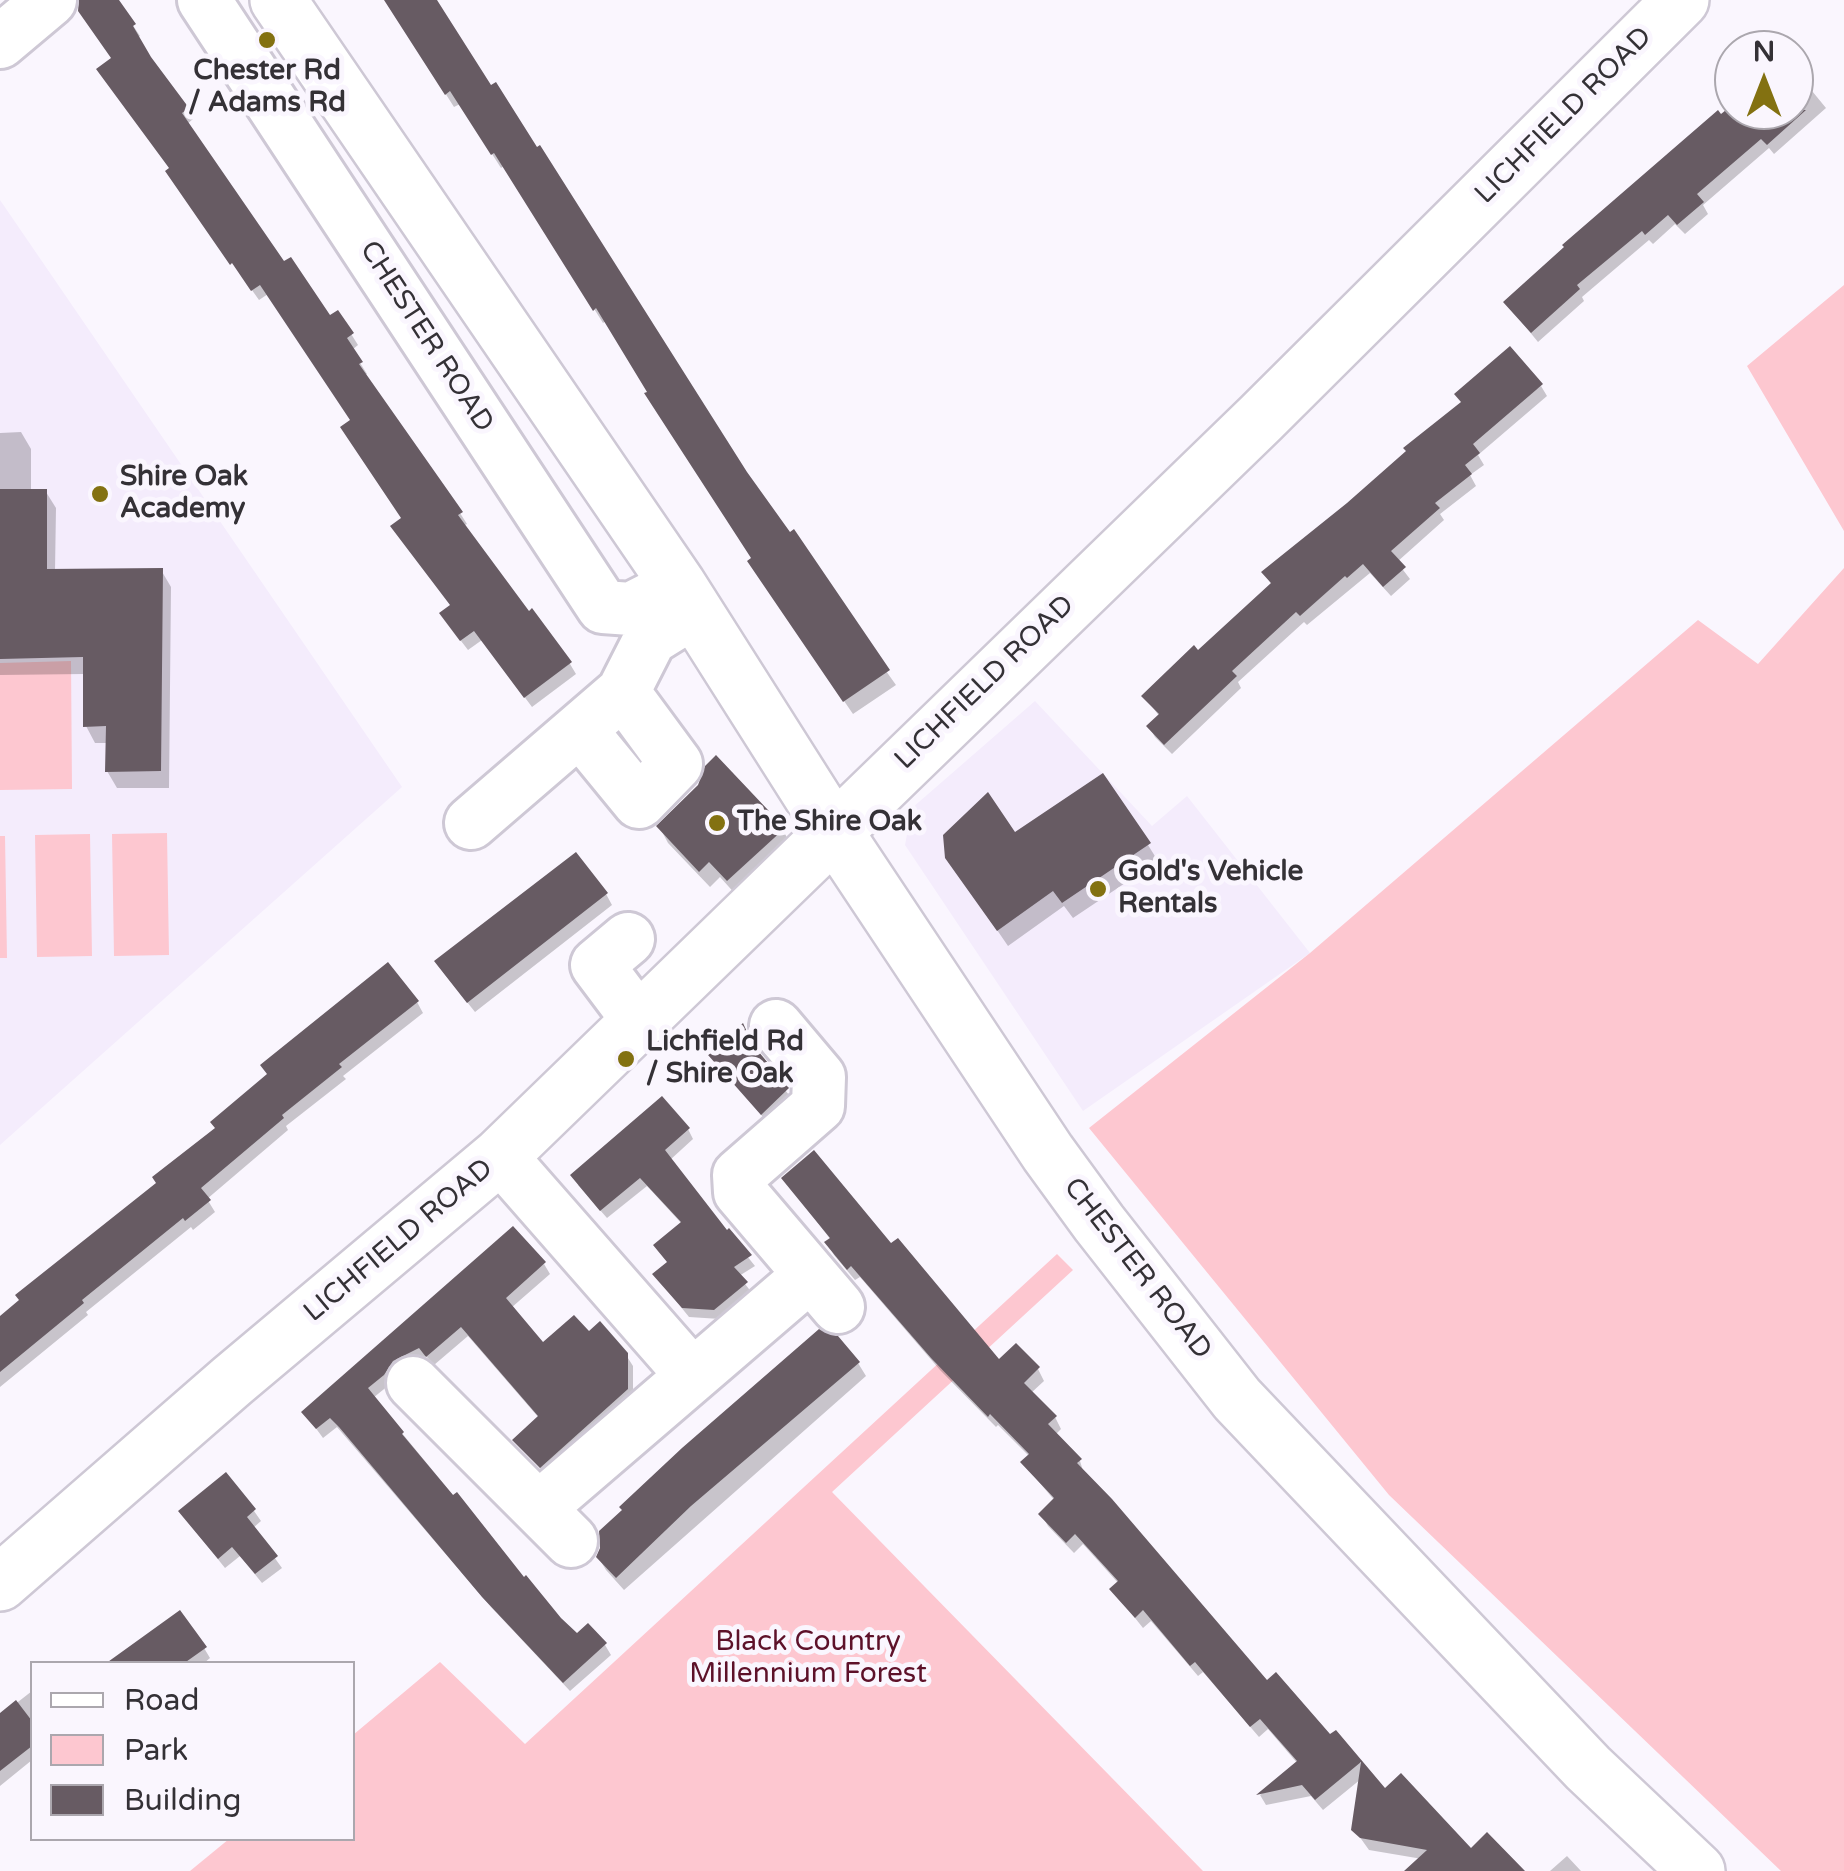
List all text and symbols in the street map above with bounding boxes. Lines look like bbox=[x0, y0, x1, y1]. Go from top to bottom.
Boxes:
street label: LICHFIELD ROAD bbox=[1469, 21, 1659, 211]
marker: Chester Rd / Adams Rd bbox=[256, 29, 278, 51]
north arrow bbox=[1714, 30, 1814, 130]
text: N bbox=[1753, 35, 1775, 69]
place label: Chester Rd / Adams Rd bbox=[188, 55, 346, 121]
street label: CHESTER ROAD bbox=[352, 235, 500, 439]
place label: Shire Oak Academy bbox=[120, 461, 248, 527]
marker: Shire Oak Academy bbox=[89, 483, 111, 505]
street label: LICHFIELD ROAD bbox=[888, 589, 1082, 777]
place label: The Shire Oak bbox=[737, 806, 922, 840]
marker: The Shire Oak bbox=[706, 812, 728, 834]
place label: Gold's Vehicle Rentals bbox=[1118, 856, 1303, 922]
marker: Gold's Vehicle Rentals bbox=[1087, 878, 1109, 900]
place label: Lichfield Rd / Shire Oak bbox=[646, 1026, 804, 1092]
marker: Lichfield Rd / Shire Oak bbox=[615, 1048, 637, 1070]
street label: LICHFIELD ROAD bbox=[298, 1152, 500, 1330]
street label: CHESTER ROAD bbox=[1056, 1172, 1218, 1366]
park label: Black Country Millennium Forest bbox=[689, 1626, 927, 1692]
legend bbox=[30, 1661, 355, 1841]
text: Road bbox=[124, 1682, 199, 1719]
text: Park bbox=[124, 1732, 188, 1769]
text: Building bbox=[124, 1782, 241, 1819]

